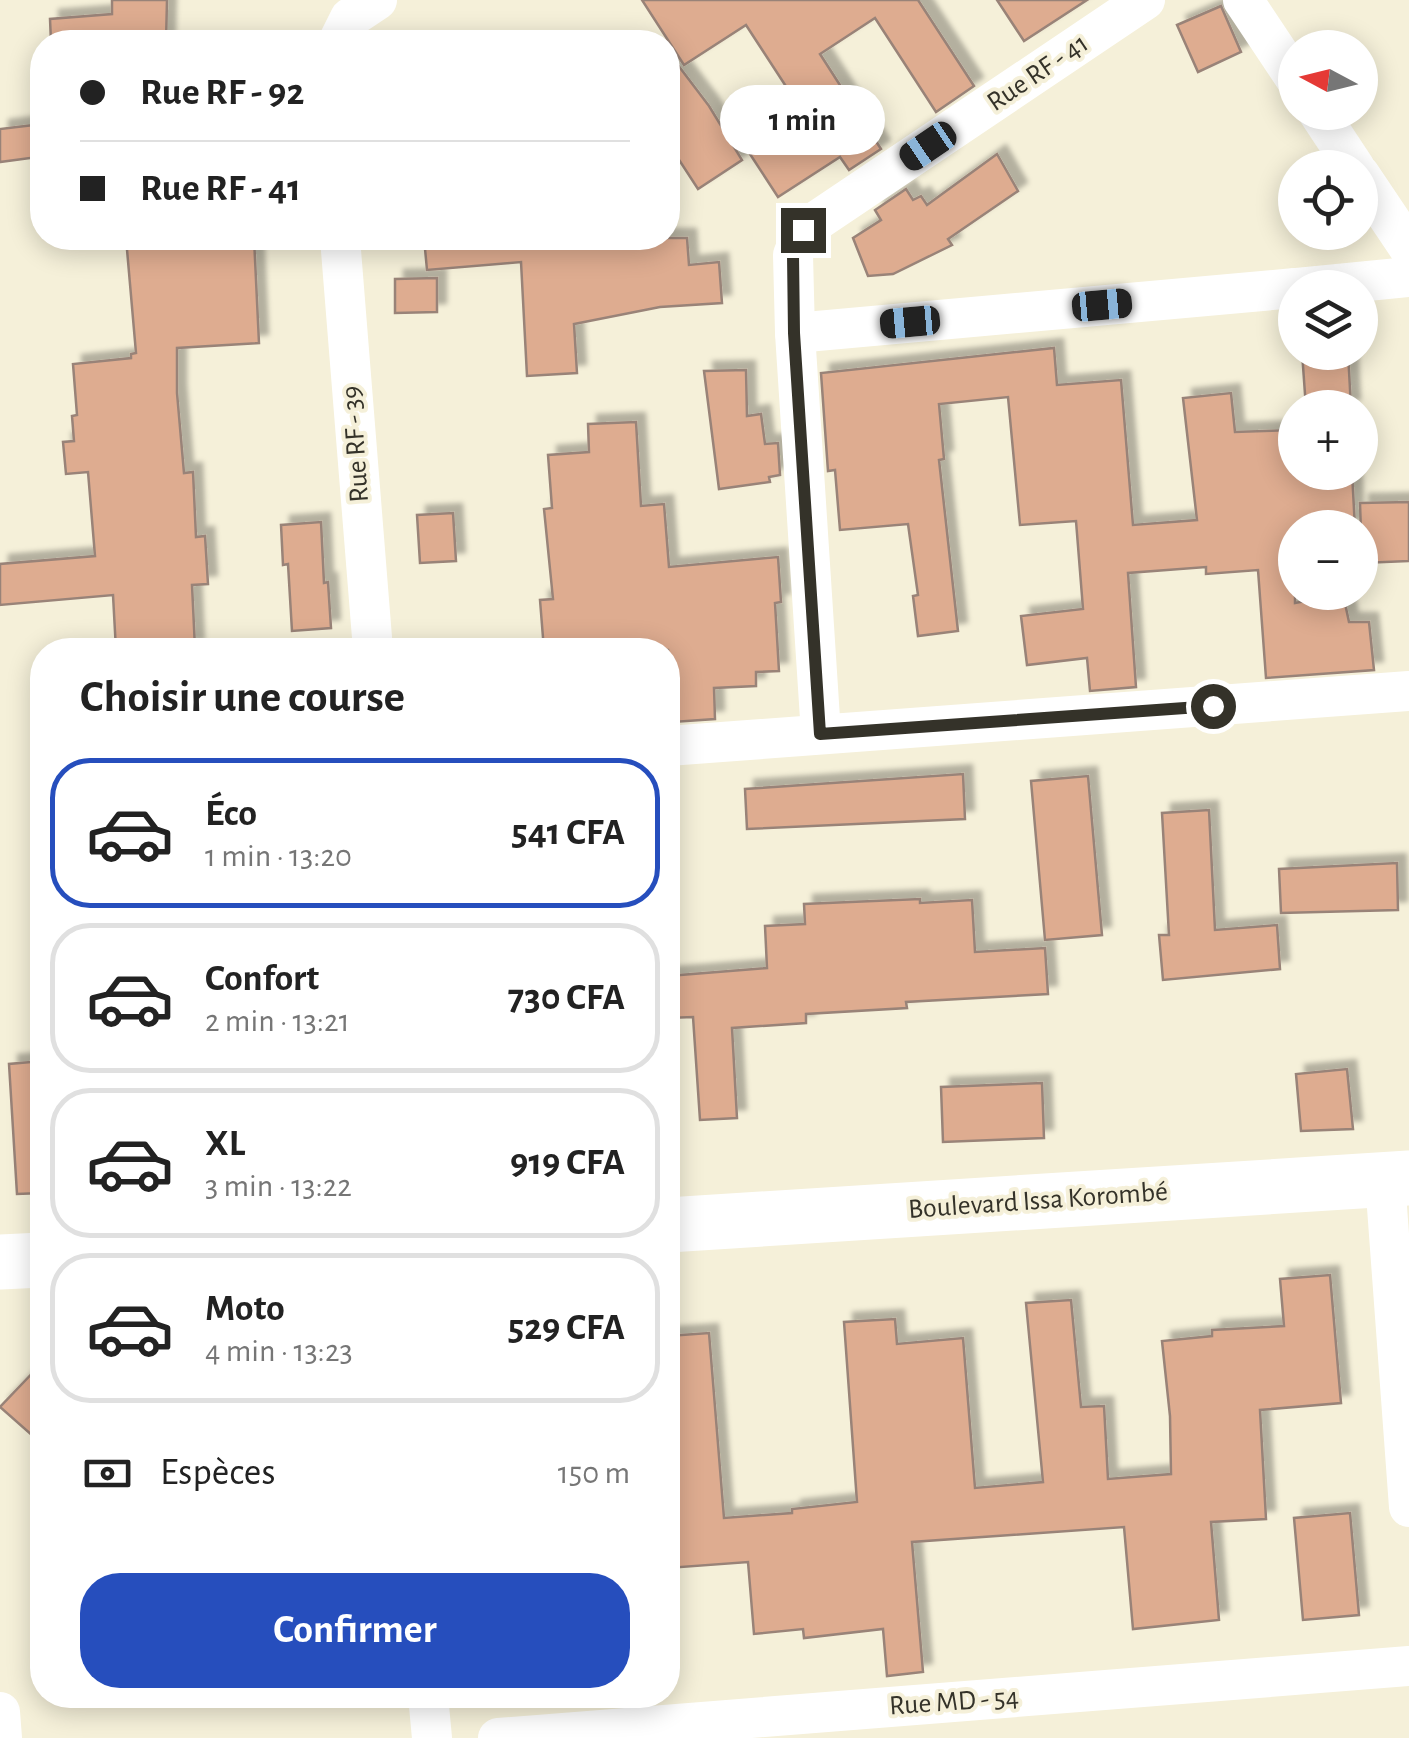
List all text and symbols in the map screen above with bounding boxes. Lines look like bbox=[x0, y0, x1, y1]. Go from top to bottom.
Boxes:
street label: Rue RF - 41 bbox=[982, 29, 1094, 117]
north arrow bbox=[1278, 30, 1378, 130]
map controls bbox=[1278, 30, 1378, 610]
text: Rue RF - 92 bbox=[140, 74, 304, 112]
callout: 1 min bbox=[720, 85, 886, 155]
text: 1 min bbox=[769, 104, 836, 136]
car bbox=[895, 117, 961, 175]
button: locate bbox=[1278, 150, 1378, 250]
text: Rue RF - 41 bbox=[140, 170, 301, 208]
route end bbox=[781, 208, 826, 253]
button: layers bbox=[1278, 270, 1378, 370]
car bbox=[1071, 287, 1133, 323]
car bbox=[879, 304, 941, 340]
street label: Rue RF - 39 bbox=[338, 385, 374, 503]
button: + bbox=[1278, 390, 1378, 490]
button: − bbox=[1278, 510, 1378, 610]
text: Choisir une course bbox=[80, 675, 405, 720]
route start bbox=[1191, 684, 1236, 729]
icon: car bbox=[85, 788, 175, 878]
text: Éco bbox=[205, 795, 257, 833]
text: 541 CFA bbox=[511, 814, 625, 852]
text: 1 min · 13:20 bbox=[205, 840, 352, 872]
icon: car bbox=[85, 953, 175, 1043]
text: Confort bbox=[205, 960, 319, 998]
text: 730 CFA bbox=[508, 979, 625, 1017]
text: 2 min · 13:21 bbox=[205, 1005, 350, 1037]
icon: car bbox=[85, 1118, 175, 1208]
text: XL bbox=[205, 1125, 245, 1163]
text: 919 CFA bbox=[510, 1144, 625, 1182]
text: 3 min · 13:22 bbox=[205, 1170, 352, 1202]
street label: Boulevard Issa Korombé bbox=[907, 1178, 1169, 1224]
icon: car bbox=[85, 1283, 175, 1373]
text: Moto bbox=[205, 1290, 285, 1328]
text: 529 CFA bbox=[508, 1309, 625, 1347]
text: 4 min · 13:23 bbox=[205, 1335, 353, 1367]
icon: cash bbox=[80, 1446, 135, 1501]
text: Espèces bbox=[160, 1454, 275, 1492]
text: 150 m bbox=[558, 1457, 630, 1489]
button: Confirmer bbox=[80, 1573, 630, 1688]
street label: Rue MD - 54 bbox=[888, 1684, 1020, 1720]

